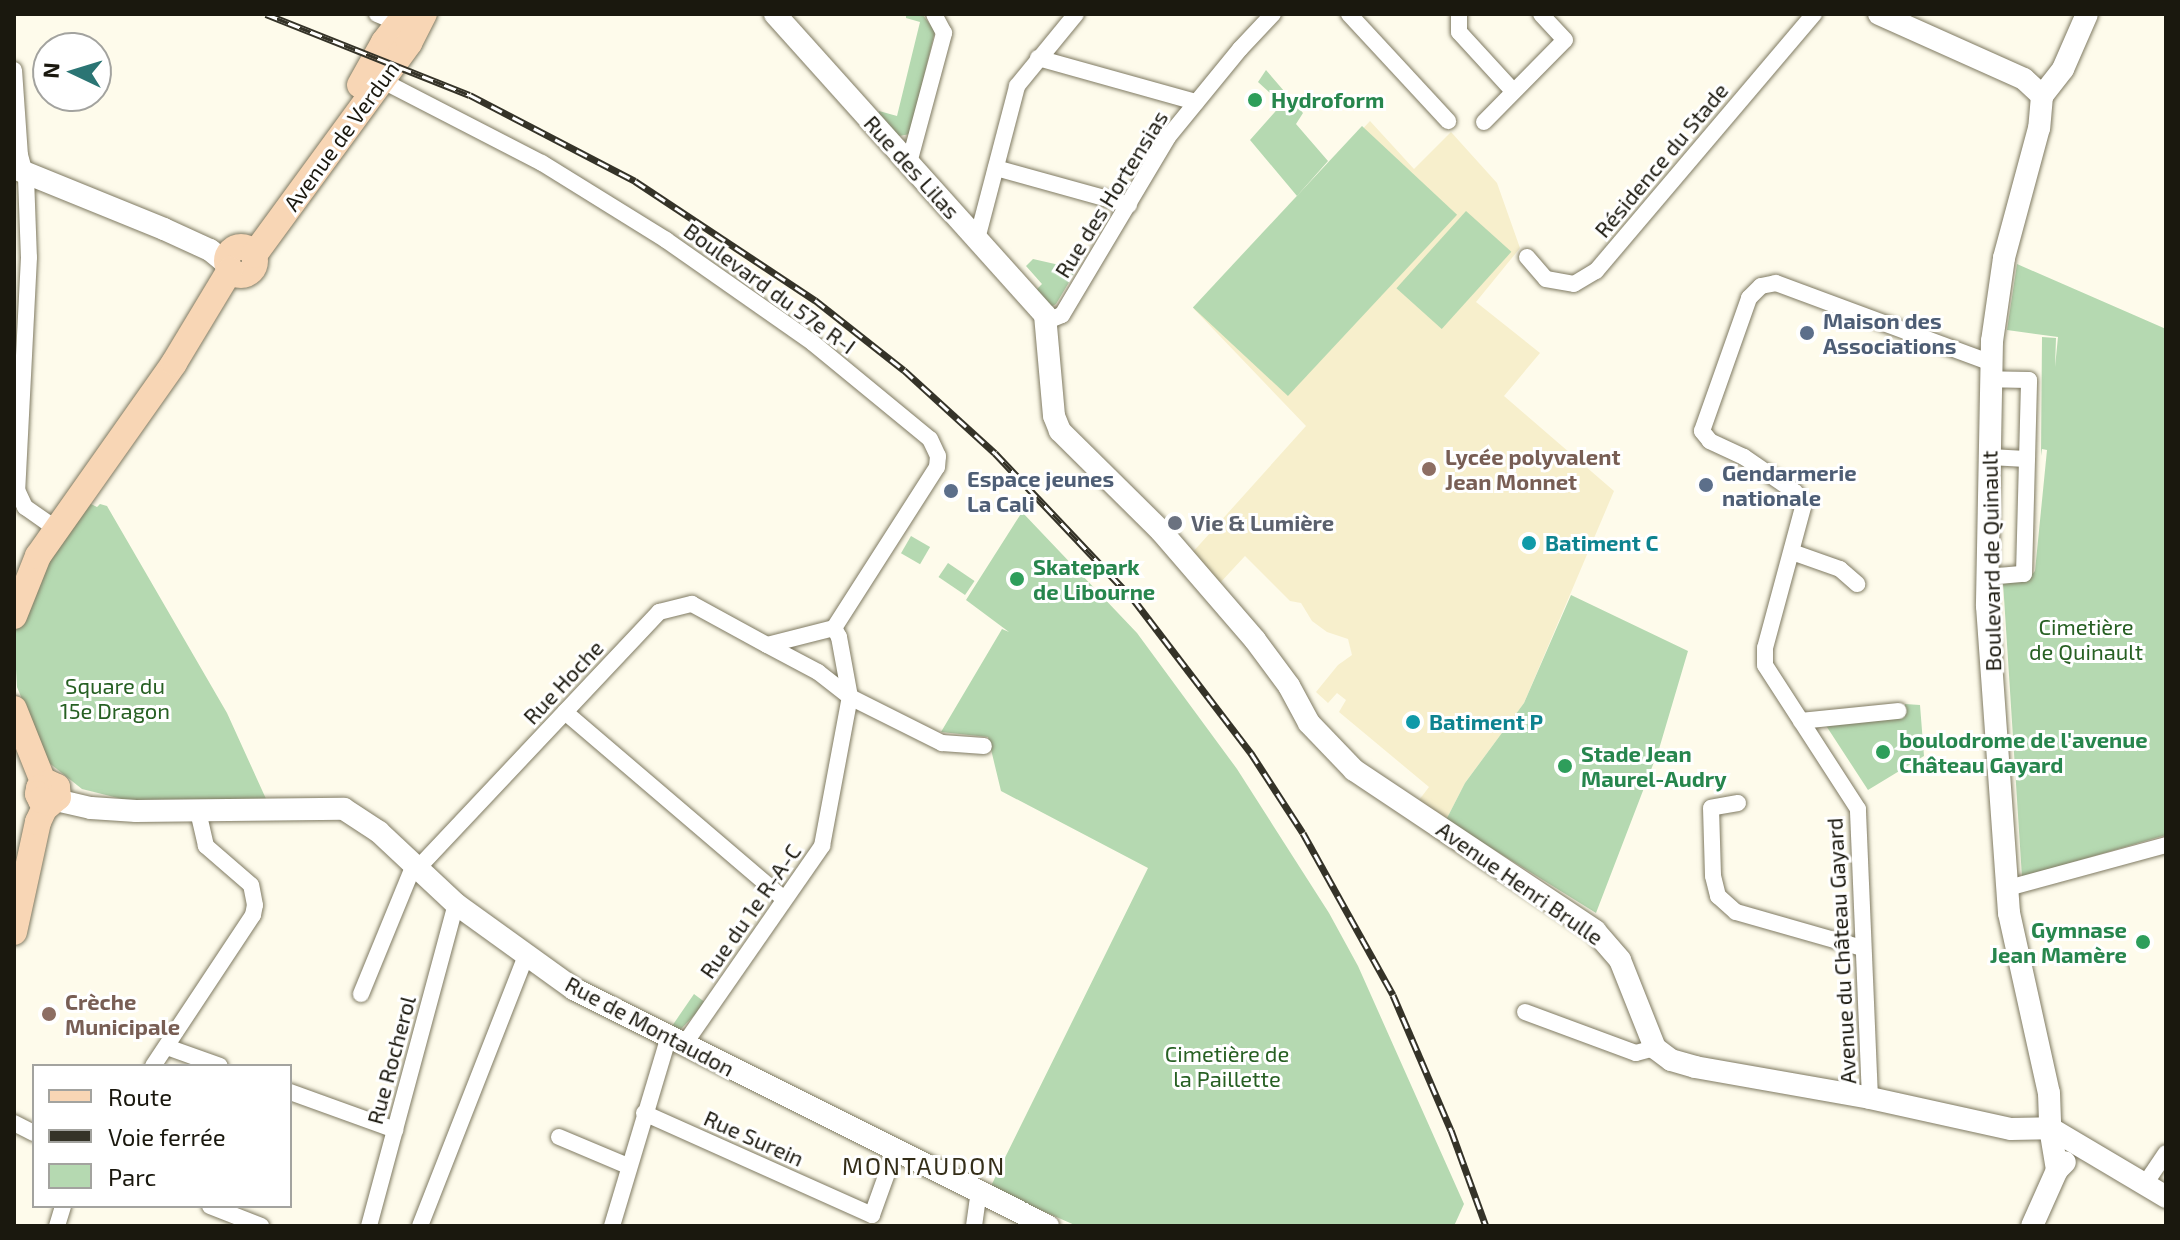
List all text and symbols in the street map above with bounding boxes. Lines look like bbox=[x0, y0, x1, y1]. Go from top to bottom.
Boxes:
north arrow bbox=[32, 32, 112, 112]
street label: Avenue de Verdun bbox=[278, 56, 404, 216]
text: N bbox=[37, 62, 64, 79]
street label: Résidence du Stade bbox=[1589, 77, 1733, 243]
place label: Hydroform bbox=[1271, 87, 1384, 113]
marker: Hydroform bbox=[1246, 91, 1264, 109]
street label: Rue des Hortensias bbox=[1049, 105, 1173, 283]
street label: Rue des Lilas bbox=[859, 110, 965, 224]
street label: Boulevard du 57e R-I bbox=[679, 217, 861, 359]
place label: Maison des Associations bbox=[1823, 307, 1956, 358]
marker: Maison des Associations bbox=[1798, 324, 1816, 342]
place label: Lycée polyvalent Jean Monnet bbox=[1445, 443, 1620, 494]
street label: Boulevard de Quinault bbox=[1976, 450, 2006, 672]
place label: Gendarmerie nationale bbox=[1722, 459, 1857, 510]
marker: Lycée polyvalent Jean Monnet bbox=[1420, 460, 1438, 478]
place label: Espace jeunes La Cali bbox=[967, 465, 1114, 516]
marker: Gendarmerie nationale bbox=[1697, 476, 1715, 494]
marker: Espace jeunes La Cali bbox=[942, 482, 960, 500]
place label: Vie & Lumière bbox=[1191, 510, 1334, 536]
marker: Vie & Lumière bbox=[1166, 514, 1184, 532]
place label: Batiment C bbox=[1545, 530, 1658, 556]
marker: Batiment C bbox=[1520, 534, 1538, 552]
place label: Skatepark de Libourne bbox=[1033, 553, 1155, 604]
marker: Skatepark de Libourne bbox=[1008, 570, 1026, 588]
park label: Cimetière de Quinault bbox=[2029, 613, 2143, 664]
street label: Rue Hoche bbox=[517, 634, 609, 730]
park label: Square du 15e Dragon bbox=[60, 672, 170, 724]
place label: Batiment P bbox=[1429, 709, 1543, 735]
marker: Batiment P bbox=[1404, 713, 1422, 731]
place label: boulodrome de l'avenue Château Gayard bbox=[1899, 726, 2148, 778]
place label: Stade Jean Maurel-Audry bbox=[1581, 740, 1727, 792]
marker: boulodrome de l'avenue Château Gayard bbox=[1874, 743, 1892, 761]
marker: Stade Jean Maurel-Audry bbox=[1556, 757, 1574, 775]
street label: Avenue Henri Brulle bbox=[1432, 816, 1608, 950]
street label: Avenue du Château Gayard bbox=[1821, 817, 1861, 1085]
street label: Rue du 1e R-A-C bbox=[694, 839, 806, 983]
place label: Gymnase Jean Mamère bbox=[1990, 916, 2127, 968]
marker: Gymnase Jean Mamère bbox=[2134, 933, 2152, 951]
street label: Rue de Montaudon bbox=[561, 970, 739, 1082]
place label: Crèche Municipale bbox=[65, 988, 180, 1040]
street label: Rue Rocherol bbox=[361, 993, 421, 1127]
marker: Crèche Municipale bbox=[40, 1005, 58, 1023]
park label: Cimetière de la Paillette bbox=[1165, 1040, 1289, 1092]
legend bbox=[32, 1064, 292, 1208]
text: Route bbox=[108, 1082, 172, 1111]
street label: Rue Surein bbox=[700, 1104, 808, 1172]
text: Voie ferrée bbox=[108, 1122, 226, 1151]
district label: MONTAUDON bbox=[842, 1152, 1006, 1180]
text: Parc bbox=[108, 1162, 156, 1191]

